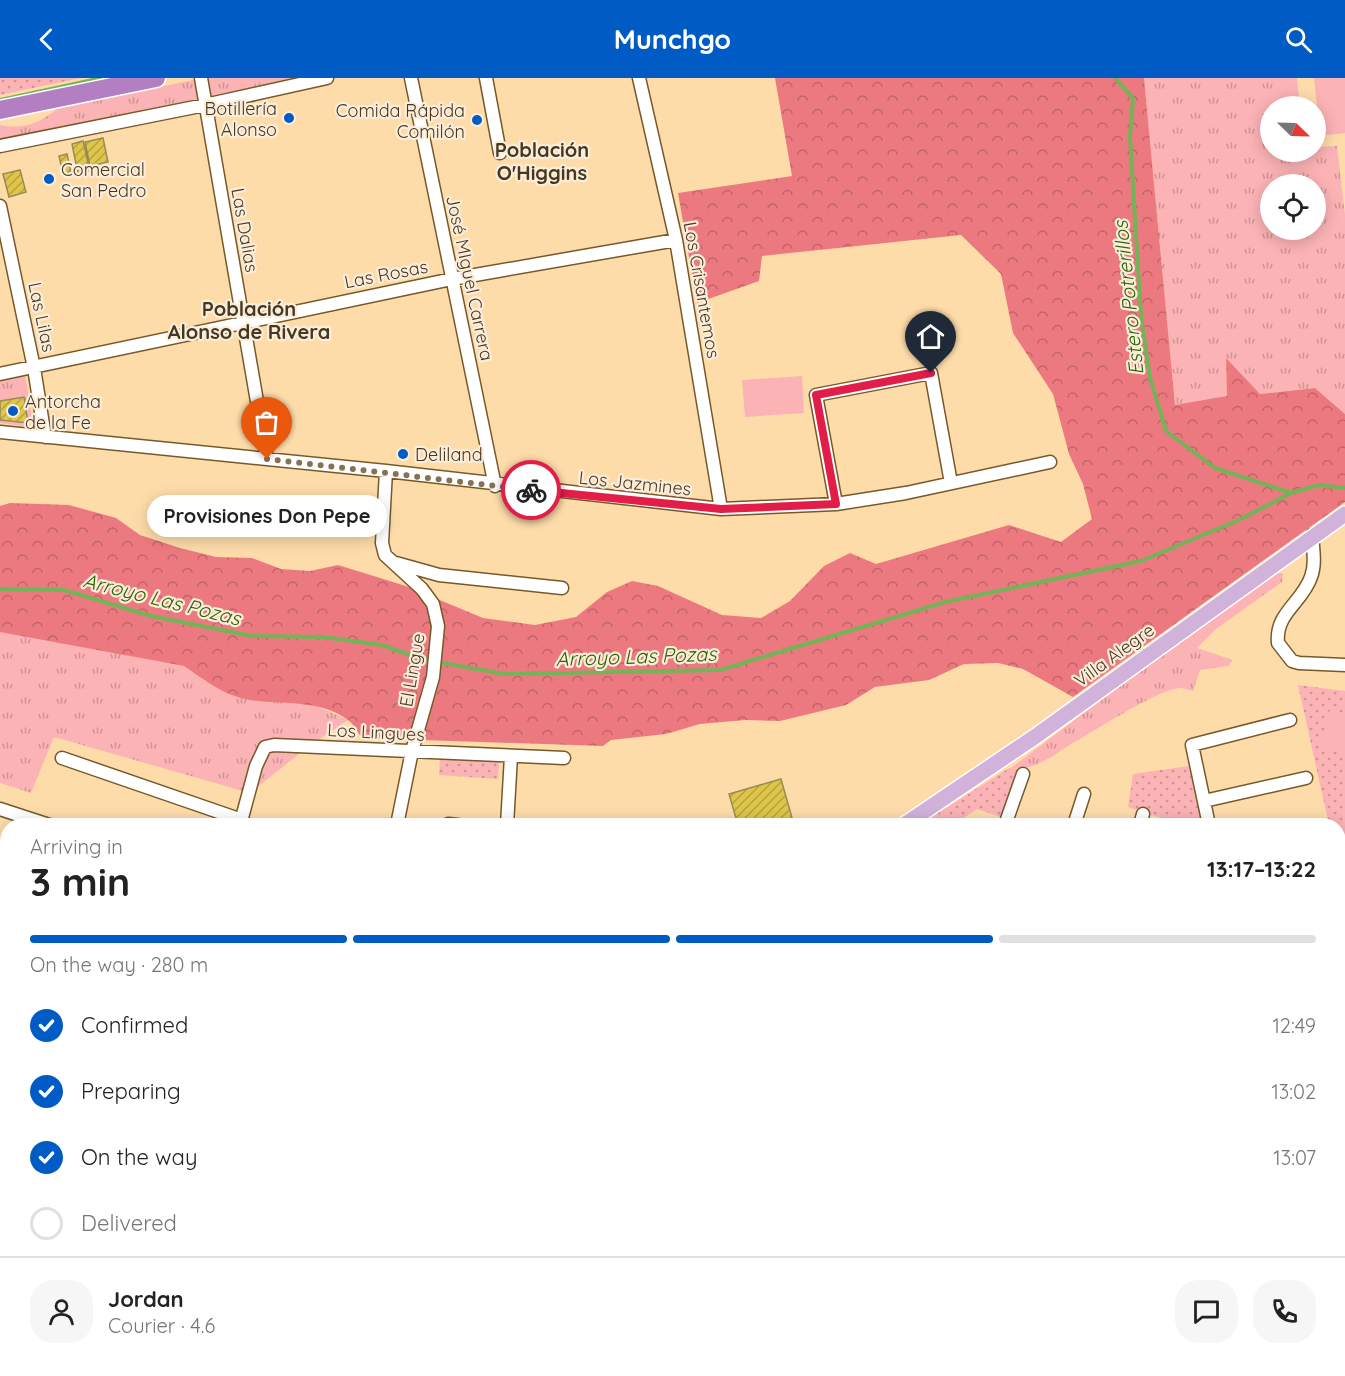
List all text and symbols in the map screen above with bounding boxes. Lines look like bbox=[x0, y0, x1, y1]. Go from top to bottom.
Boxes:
text: Munchgo bbox=[614, 22, 731, 56]
icon: back bbox=[30, 23, 63, 56]
icon: search bbox=[1282, 23, 1315, 56]
north arrow bbox=[1260, 96, 1326, 162]
map controls bbox=[1260, 96, 1326, 240]
place label: Botillería Alonso bbox=[205, 97, 277, 141]
place label: Comida Rápida Comilón bbox=[336, 99, 465, 143]
marker: Botillería Alonso bbox=[282, 111, 296, 125]
marker: Comida Rápida Comilón bbox=[470, 113, 484, 127]
district label: Población O'Higgins bbox=[495, 137, 589, 185]
place label: Comercial San Pedro bbox=[61, 158, 146, 202]
marker: Comercial San Pedro bbox=[42, 172, 56, 186]
button: locate bbox=[1260, 174, 1326, 240]
street label: Las Dalias bbox=[226, 186, 264, 274]
street label: José MIguel Carrera bbox=[441, 193, 499, 363]
water label: Estero Potrerillos bbox=[1107, 218, 1149, 376]
street label: Los Crisantemos bbox=[679, 220, 725, 360]
street label: Las Rosas bbox=[342, 255, 430, 293]
street label: Las Lilas bbox=[23, 280, 61, 354]
district label: Población Alonso de Rivera bbox=[168, 296, 330, 344]
pin bbox=[905, 311, 956, 373]
icon: home bbox=[914, 320, 947, 353]
place label: Antorcha de la Fe bbox=[25, 390, 101, 434]
pin bbox=[241, 397, 292, 459]
marker: Antorcha de la Fe bbox=[6, 404, 20, 418]
icon: bag bbox=[250, 406, 283, 439]
place label: Deliland bbox=[415, 443, 483, 466]
marker: Deliland bbox=[396, 447, 410, 461]
courier bbox=[501, 460, 561, 520]
street label: Los Jazmines bbox=[578, 466, 692, 500]
icon: bike bbox=[515, 474, 548, 507]
callout: Provisiones Don Pepe bbox=[147, 495, 387, 537]
text: Provisiones Don Pepe bbox=[164, 503, 370, 528]
water label: Arroyo Las Pozas bbox=[81, 567, 245, 631]
street label: Villa Alegre bbox=[1069, 618, 1159, 692]
street label: El Lingue bbox=[394, 631, 430, 709]
water label: Arroyo Las Pozas bbox=[555, 641, 719, 671]
street label: Los Lingues bbox=[327, 718, 425, 746]
text: Arriving in bbox=[30, 834, 123, 859]
text: 13:17–13:22 bbox=[1207, 855, 1316, 883]
text: 3 min bbox=[30, 857, 130, 906]
text: On the way · 280 m bbox=[30, 952, 208, 977]
icon: check bbox=[30, 1009, 63, 1042]
text: Confirmed bbox=[81, 1011, 188, 1039]
text: 12:49 bbox=[1272, 1013, 1316, 1038]
icon: check bbox=[30, 1075, 63, 1108]
text: Preparing bbox=[81, 1077, 181, 1105]
text: 13:02 bbox=[1271, 1079, 1316, 1104]
icon: check bbox=[30, 1141, 63, 1174]
text: On the way bbox=[81, 1143, 197, 1171]
text: 13:07 bbox=[1273, 1145, 1316, 1170]
text: Delivered bbox=[81, 1209, 177, 1237]
button: person bbox=[30, 1280, 93, 1343]
button: chat bbox=[1175, 1280, 1238, 1343]
button: phone bbox=[1253, 1280, 1316, 1343]
text: Jordan bbox=[108, 1285, 184, 1313]
text: Courier · 4.6 bbox=[108, 1313, 215, 1338]

